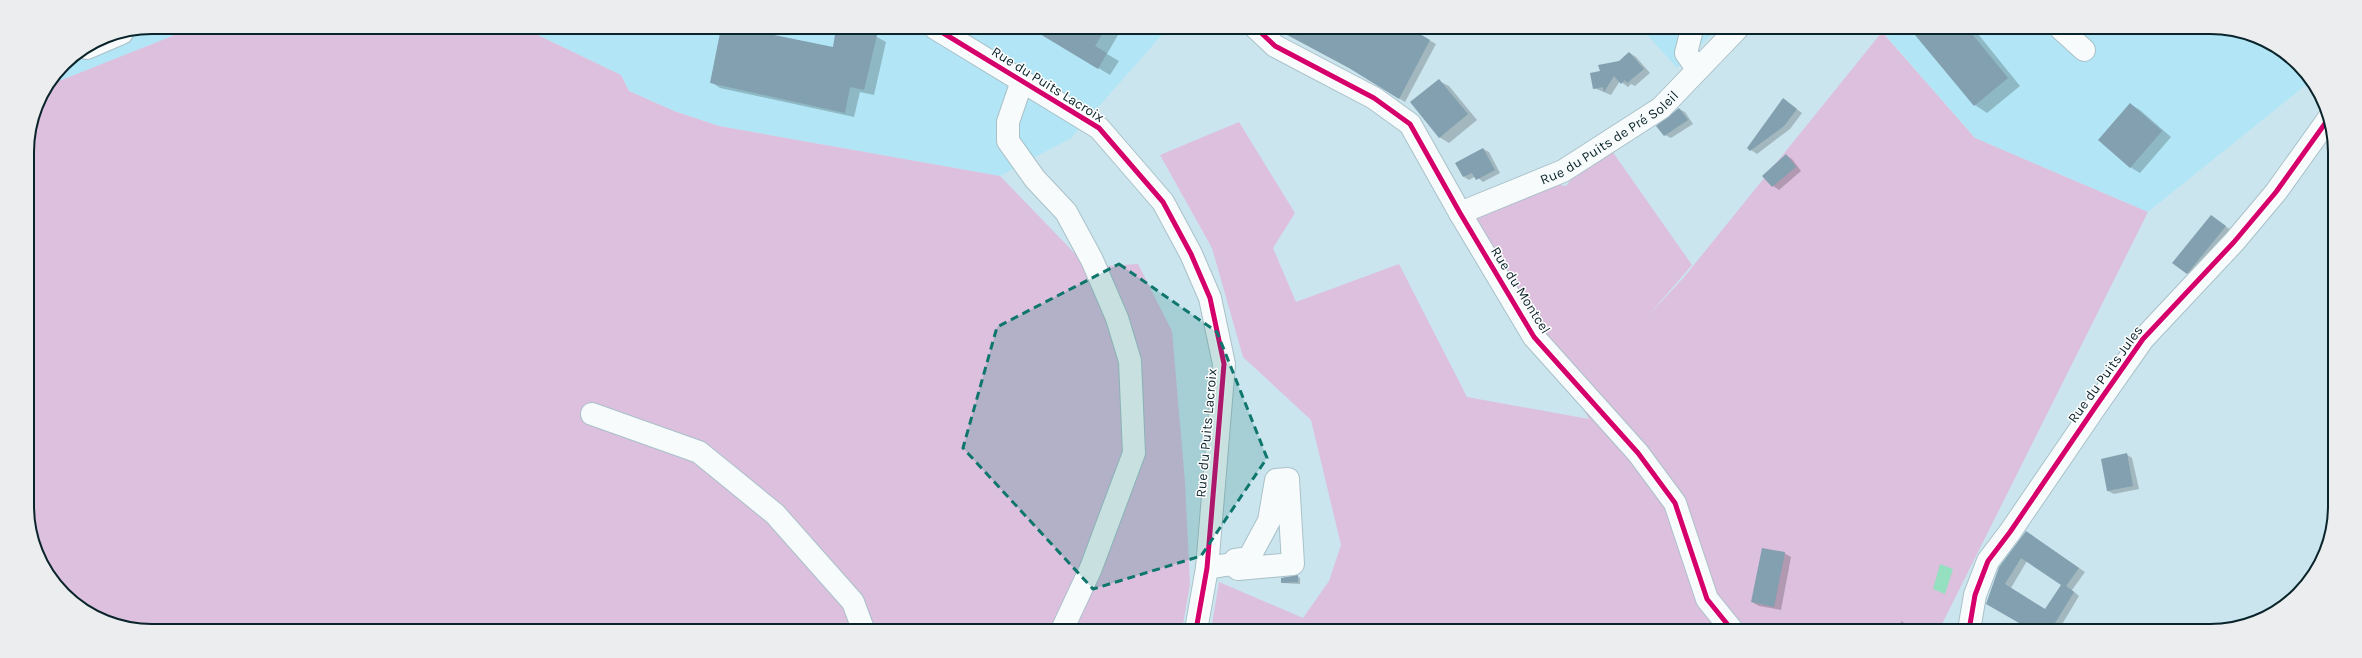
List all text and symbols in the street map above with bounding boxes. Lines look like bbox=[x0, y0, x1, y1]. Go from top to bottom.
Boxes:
street label: Rue du Puits Lacroix bbox=[988, 43, 1107, 126]
street label: Rue du Puits de Pré Soleil bbox=[1538, 87, 1682, 188]
street label: Rue du Montcel bbox=[1487, 244, 1554, 337]
street label: Rue du Puits Jules bbox=[2064, 322, 2147, 426]
street label: Rue du Puits Lacroix bbox=[1192, 368, 1221, 498]

